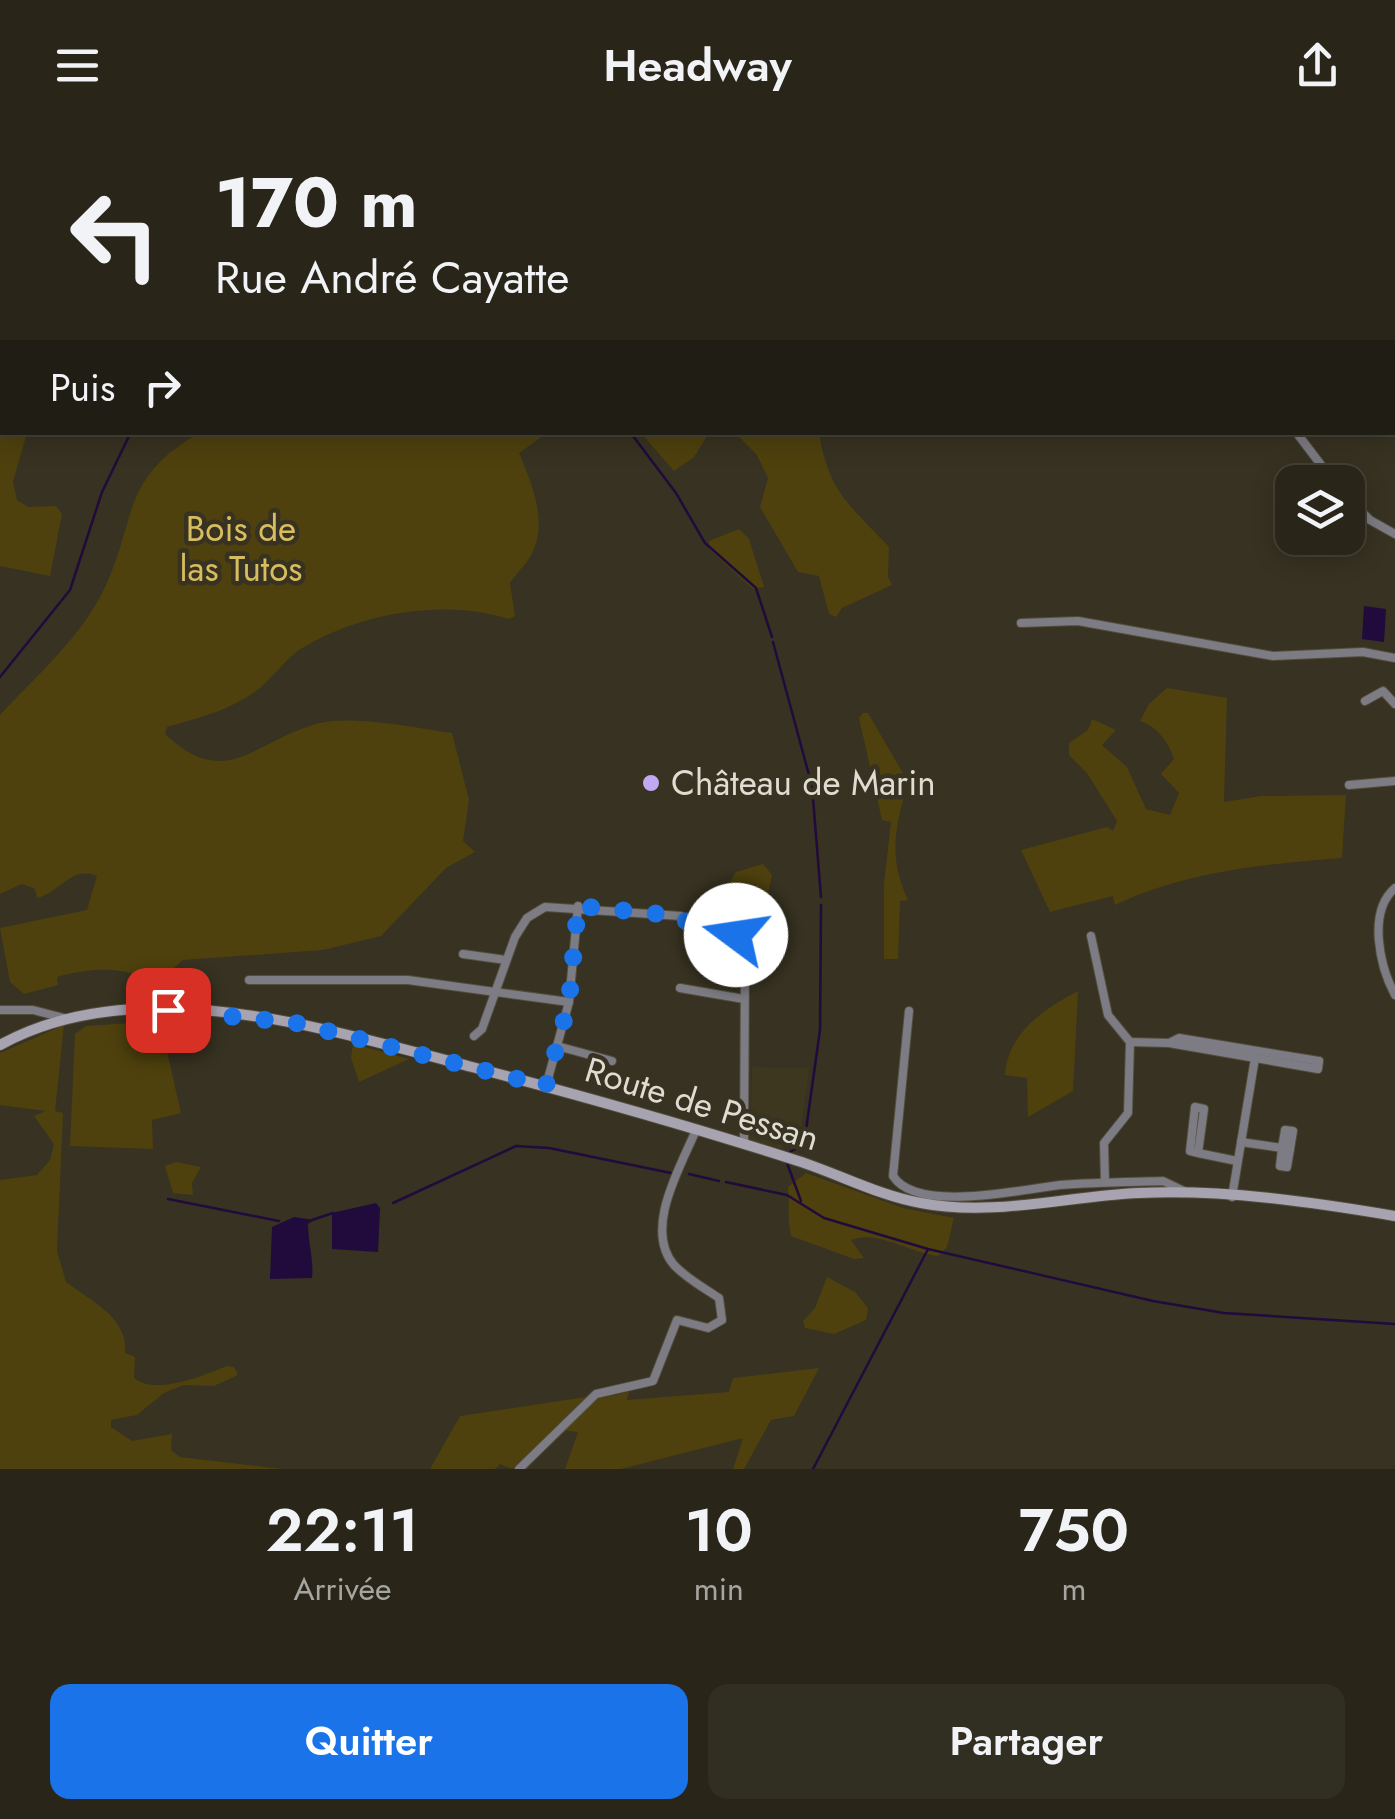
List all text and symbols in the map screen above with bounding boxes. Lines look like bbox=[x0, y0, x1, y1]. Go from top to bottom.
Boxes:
text: Headway bbox=[603, 33, 792, 98]
icon: menu bbox=[50, 38, 105, 93]
icon: share bbox=[1290, 38, 1345, 93]
text: 170 m bbox=[215, 152, 418, 253]
icon: left bbox=[50, 170, 180, 300]
text: Rue André Cayatte bbox=[215, 245, 569, 310]
text: Puis bbox=[50, 360, 115, 415]
icon: right bbox=[135, 360, 190, 415]
map controls bbox=[1275, 465, 1365, 555]
button: layers bbox=[1275, 465, 1365, 555]
park label: Bois de las Tutos bbox=[180, 504, 302, 594]
place label: Château de Marin bbox=[671, 758, 936, 808]
marker: Château de Marin bbox=[640, 772, 662, 794]
position arrow bbox=[684, 883, 788, 987]
pin bbox=[126, 968, 211, 1053]
icon: arrive bbox=[141, 983, 196, 1038]
street label: Route de Pessan bbox=[579, 1045, 825, 1163]
text: 22:11 bbox=[266, 1487, 419, 1574]
text: 10 bbox=[685, 1487, 753, 1574]
text: 750 bbox=[1019, 1487, 1129, 1574]
text: Arrivée bbox=[293, 1566, 391, 1612]
text: min bbox=[694, 1566, 744, 1612]
text: m bbox=[1061, 1566, 1086, 1612]
button: Quitter bbox=[50, 1684, 688, 1799]
button: Partager bbox=[708, 1684, 1345, 1799]

